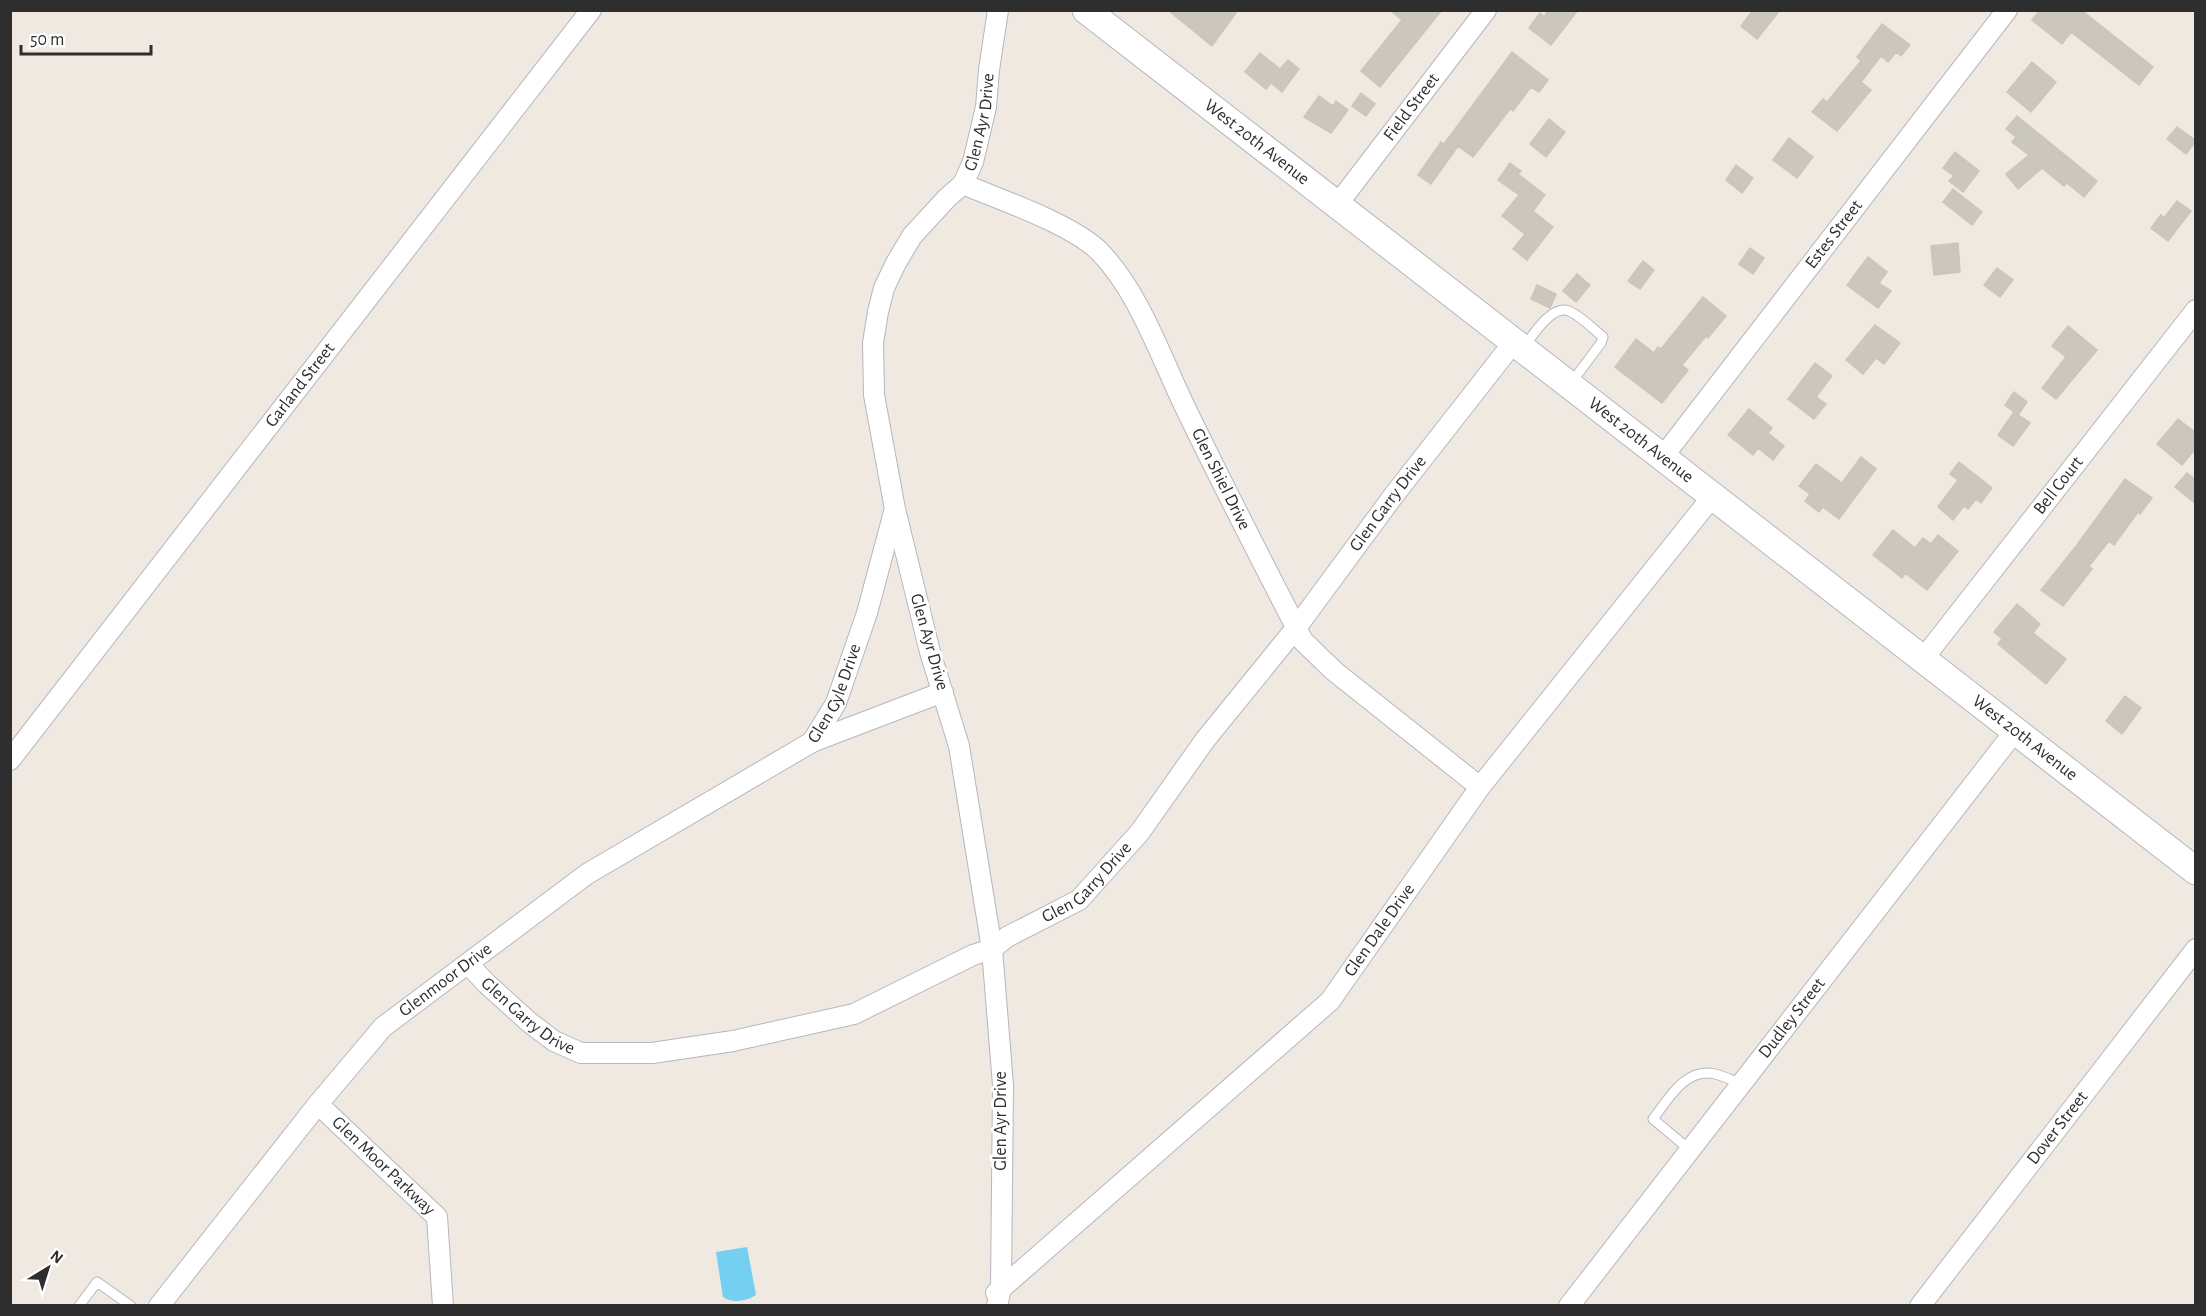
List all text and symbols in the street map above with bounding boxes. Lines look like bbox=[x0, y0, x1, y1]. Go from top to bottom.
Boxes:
scale bar bbox=[21, 18, 152, 56]
text: 50 m bbox=[30, 31, 64, 49]
street label: Field Street bbox=[1380, 70, 1443, 144]
street label: Glen Ayr Drive bbox=[961, 72, 998, 174]
street label: West 20th Avenue bbox=[1201, 96, 1313, 189]
street label: Estes Street bbox=[1802, 197, 1866, 272]
street label: Garland Street bbox=[262, 340, 339, 431]
street label: West 20th Avenue bbox=[1585, 394, 1697, 486]
street label: Glen Shiel Drive bbox=[1188, 426, 1254, 533]
street label: Glen Garry Drive bbox=[1347, 453, 1430, 555]
street label: Bell Court bbox=[2030, 453, 2087, 518]
street label: Glen Ayr Drive bbox=[907, 592, 951, 692]
street label: Glen Gyle Drive bbox=[805, 642, 865, 746]
street label: West 20th Avenue bbox=[1969, 692, 2081, 784]
street label: Glen Garry Drive bbox=[1039, 839, 1135, 926]
street label: Glen Dale Drive bbox=[1341, 881, 1418, 980]
street label: Glenmoor Drive bbox=[396, 940, 495, 1021]
street label: Glen Garry Drive bbox=[477, 974, 577, 1058]
street label: Dudley Street bbox=[1756, 975, 1829, 1062]
street label: Glen Ayr Drive bbox=[992, 1071, 1010, 1171]
street label: Dover Street bbox=[2024, 1088, 2092, 1168]
street label: Glen Moor Parkway bbox=[328, 1113, 438, 1219]
north arrow bbox=[18, 1238, 78, 1298]
text: N bbox=[47, 1247, 66, 1267]

